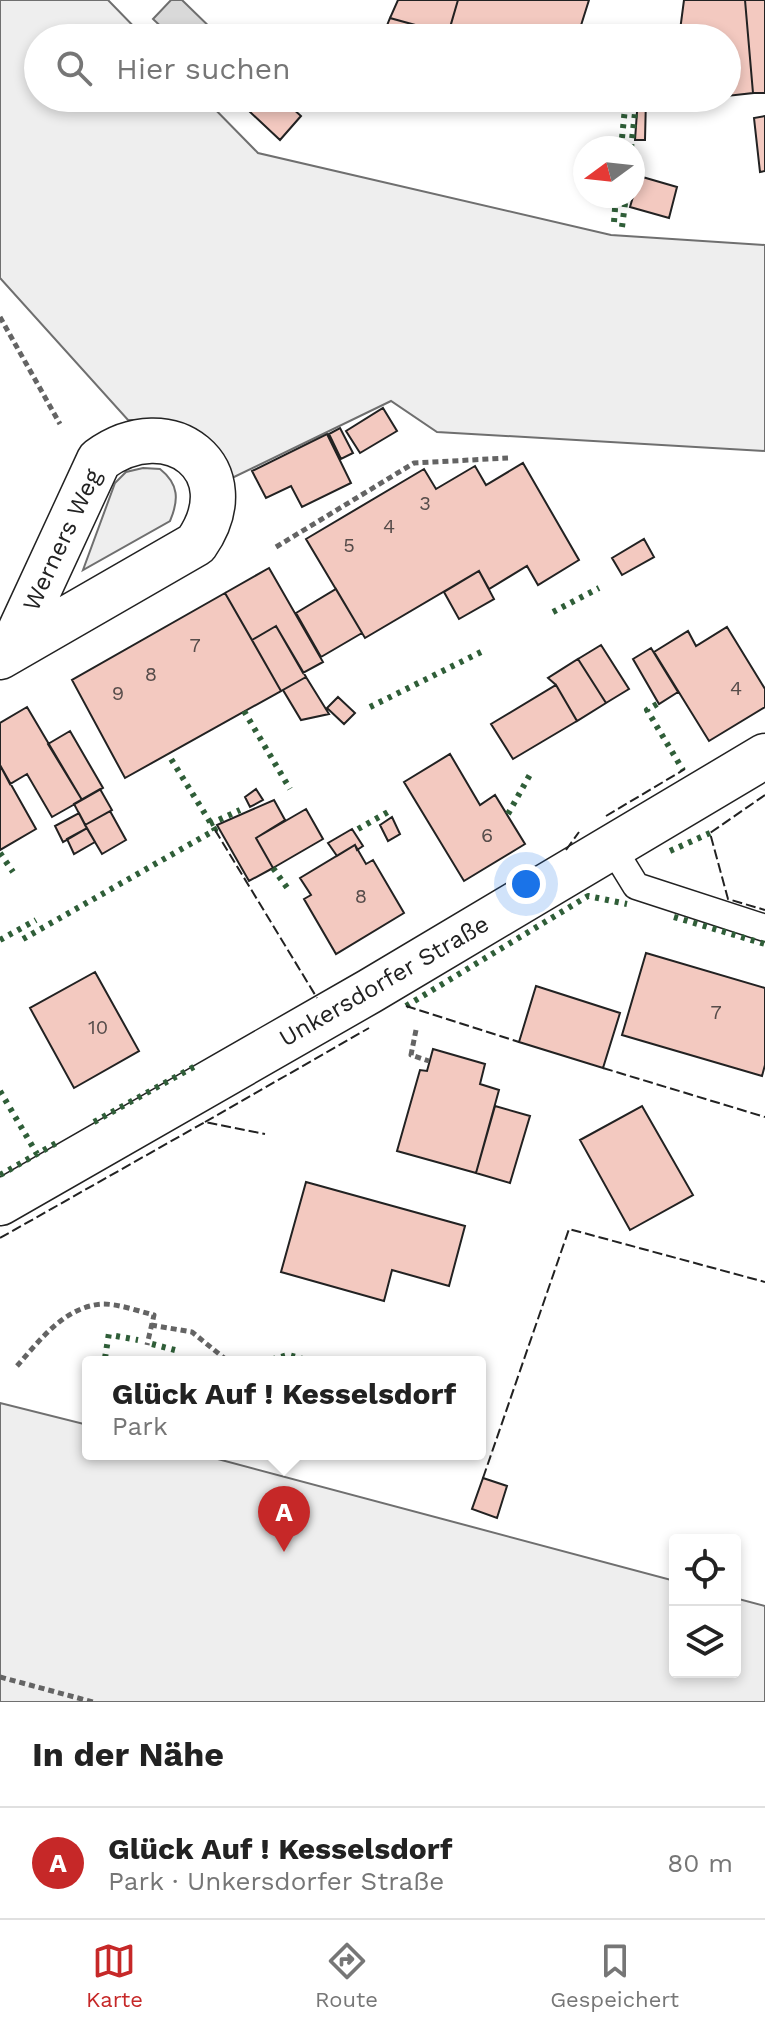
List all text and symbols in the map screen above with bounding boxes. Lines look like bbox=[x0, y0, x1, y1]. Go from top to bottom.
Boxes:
search box bbox=[24, 24, 741, 112]
icon: search bbox=[52, 46, 96, 90]
text: Hier suchen bbox=[116, 51, 291, 86]
north arrow bbox=[573, 136, 645, 208]
street label: Werners Weg bbox=[17, 465, 107, 615]
house number: 3 bbox=[419, 491, 431, 515]
house number: 4 bbox=[383, 514, 395, 538]
house number: 5 bbox=[343, 533, 355, 557]
house number: 7 bbox=[189, 633, 201, 657]
house number: 8 bbox=[145, 662, 157, 686]
house number: 4 bbox=[730, 676, 742, 700]
house number: 9 bbox=[112, 681, 124, 705]
house number: 6 bbox=[481, 823, 493, 847]
your location bbox=[506, 864, 546, 904]
house number: 8 bbox=[355, 884, 367, 908]
street label: Unkersdorfer Straße bbox=[274, 910, 494, 1052]
house number: 7 bbox=[710, 1000, 722, 1024]
house number: 10 bbox=[88, 1015, 108, 1039]
popup bbox=[82, 1356, 486, 1460]
text: Glück Auf ! Kesselsdorf bbox=[112, 1376, 456, 1411]
text: Park bbox=[112, 1411, 168, 1441]
pin: A bbox=[258, 1486, 310, 1552]
map controls bbox=[669, 1534, 741, 1678]
button: locate bbox=[669, 1534, 741, 1606]
button: layers bbox=[669, 1606, 741, 1678]
text: In der Nähe bbox=[32, 1734, 224, 1774]
text: Glück Auf ! Kesselsdorf bbox=[108, 1831, 453, 1866]
text: A bbox=[49, 1848, 67, 1878]
text: 80 m bbox=[667, 1848, 733, 1878]
text: Park · Unkersdorfer Straße bbox=[108, 1866, 444, 1896]
tab: Karte bbox=[86, 1939, 143, 2012]
tab: Route bbox=[315, 1939, 378, 2012]
tab: Gespeichert bbox=[550, 1939, 679, 2012]

